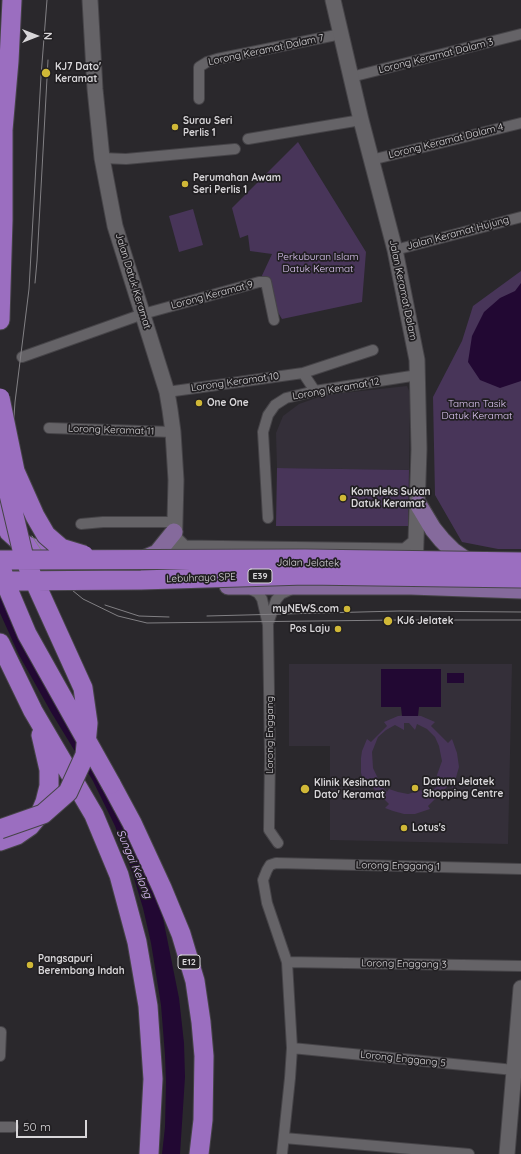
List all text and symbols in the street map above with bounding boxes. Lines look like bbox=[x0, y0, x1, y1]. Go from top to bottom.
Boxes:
north arrow bbox=[16, 16, 56, 56]
text: N bbox=[41, 32, 55, 40]
street label: Lorong Keramat Dalam 7 bbox=[207, 32, 325, 68]
street label: Lorong Keramat Dalam 3 bbox=[377, 36, 495, 76]
place label: KJ7 Dato' Keramat bbox=[55, 61, 101, 84]
marker: KJ7 Dato' Keramat bbox=[40, 67, 52, 79]
place label: Surau Seri Perlis 1 bbox=[183, 115, 232, 138]
street label: Lorong Keramat Dalam 4 bbox=[387, 121, 505, 161]
marker: Surau Seri Perlis 1 bbox=[170, 122, 180, 132]
place label: Perumahan Awam Seri Perlis 1 bbox=[193, 172, 281, 196]
marker: Perumahan Awam Seri Perlis 1 bbox=[180, 179, 190, 189]
street label: Jalan Keramat Hujung bbox=[406, 214, 510, 252]
street label: Jalan Datuk Keramat bbox=[113, 232, 153, 330]
street label: Jalan Keramat Dalam bbox=[386, 239, 420, 341]
park label: Perkuburan Islam Datuk Keramat bbox=[277, 251, 359, 274]
street label: Lorong Keramat 9 bbox=[170, 278, 254, 312]
street label: Lorong Keramat 10 bbox=[190, 370, 280, 394]
street label: Lorong Keramat 12 bbox=[291, 375, 381, 403]
place label: One One bbox=[207, 397, 249, 409]
marker: One One bbox=[194, 398, 204, 408]
park label: Taman Tasik Datuk Keramat bbox=[442, 398, 512, 422]
street label: Lorong Keramat 11 bbox=[68, 422, 154, 438]
place label: Kompleks Sukan Datuk Keramat bbox=[351, 486, 431, 510]
marker: Kompleks Sukan Datuk Keramat bbox=[338, 493, 348, 503]
street label: Jalan Jelatek bbox=[277, 556, 339, 570]
road number: E39 bbox=[248, 569, 272, 583]
street label: Lebuhraya SPE bbox=[166, 571, 236, 585]
place label: myNEWS.com bbox=[272, 603, 339, 615]
marker: myNEWS.com bbox=[342, 604, 352, 614]
marker: KJ6 Jelatek bbox=[382, 615, 394, 627]
place label: KJ6 Jelatek bbox=[397, 615, 453, 627]
place label: Pos Laju bbox=[290, 623, 330, 635]
marker: Pos Laju bbox=[333, 624, 343, 634]
street label: Lorong Enggang bbox=[264, 696, 276, 774]
place label: Datum Jelatek Shopping Centre bbox=[423, 776, 503, 800]
place label: Klinik Kesihatan Dato' Keramat bbox=[314, 777, 390, 800]
marker: Klinik Kesihatan Dato' Keramat bbox=[299, 783, 311, 795]
marker: Datum Jelatek Shopping Centre bbox=[410, 783, 420, 793]
place label: Lotus's bbox=[412, 822, 446, 834]
marker: Lotus's bbox=[399, 823, 409, 833]
water label: Sungai Kelang bbox=[114, 828, 154, 900]
street label: Lorong Enggang 1 bbox=[356, 859, 440, 873]
place label: Pangsapuri Berembang Indah bbox=[38, 953, 125, 976]
road number: E12 bbox=[178, 955, 200, 969]
street label: Lorong Enggang 3 bbox=[361, 957, 447, 971]
marker: Pangsapuri Berembang Indah bbox=[25, 960, 35, 970]
street label: Lorong Enggang 5 bbox=[360, 1049, 446, 1069]
scale bar bbox=[18, 1112, 89, 1138]
text: 50 m bbox=[23, 1119, 51, 1134]

